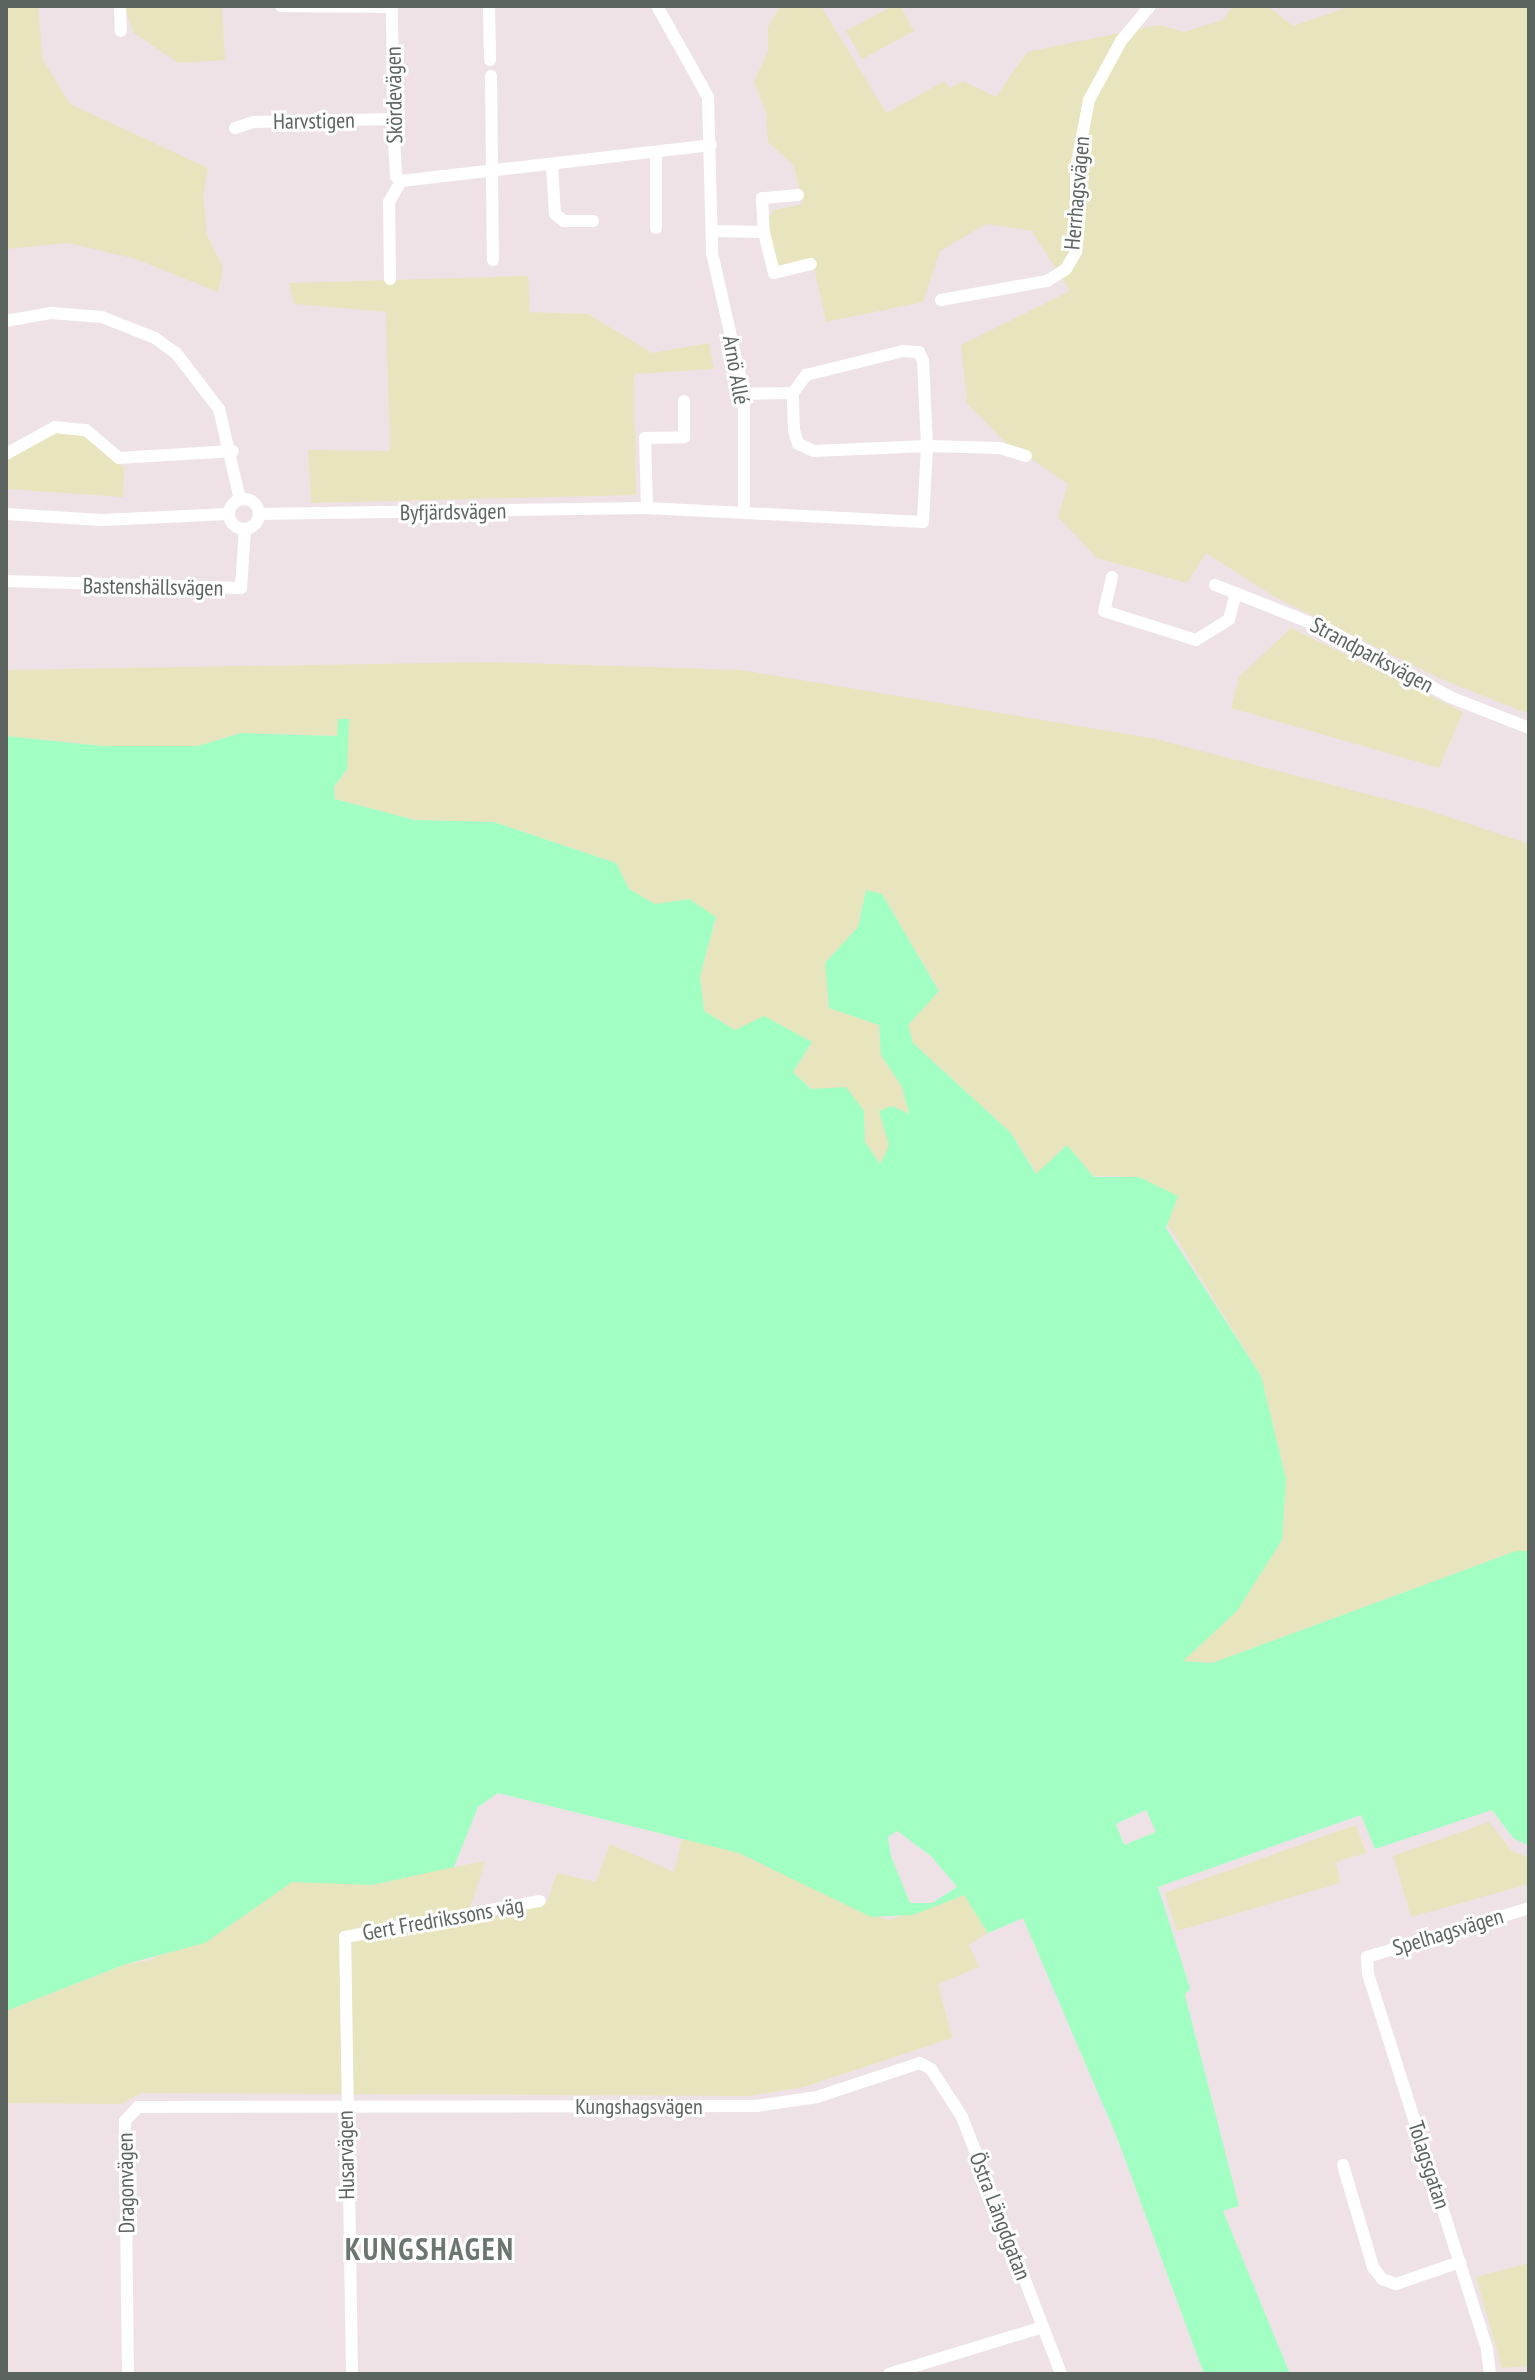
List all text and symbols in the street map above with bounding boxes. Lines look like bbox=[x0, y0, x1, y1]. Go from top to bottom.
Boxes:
street label: Skördevägen bbox=[380, 46, 408, 144]
street label: Harvstigen bbox=[273, 107, 355, 135]
street label: Herrhagsvägen bbox=[1059, 135, 1095, 251]
street label: Arnö Allé bbox=[717, 333, 755, 407]
street label: Byfjärdsvägen bbox=[400, 498, 506, 526]
street label: Bastenshällsvägen bbox=[83, 573, 223, 601]
street label: Strandparksvägen bbox=[1306, 612, 1438, 698]
street label: Gert Fredrikssons väg bbox=[360, 1892, 526, 1946]
street label: Spelhagsvägen bbox=[1390, 1903, 1506, 1961]
street label: Kungshagsvägen bbox=[575, 2094, 703, 2120]
street label: Husarvägen bbox=[332, 2110, 360, 2200]
street label: Tolagsgatan bbox=[1402, 2118, 1456, 2212]
street label: Dragonvägen bbox=[112, 2132, 140, 2234]
street label: Östra Längdgatan bbox=[964, 2148, 1036, 2284]
district label: KUNGSHAGEN bbox=[345, 2231, 515, 2267]

